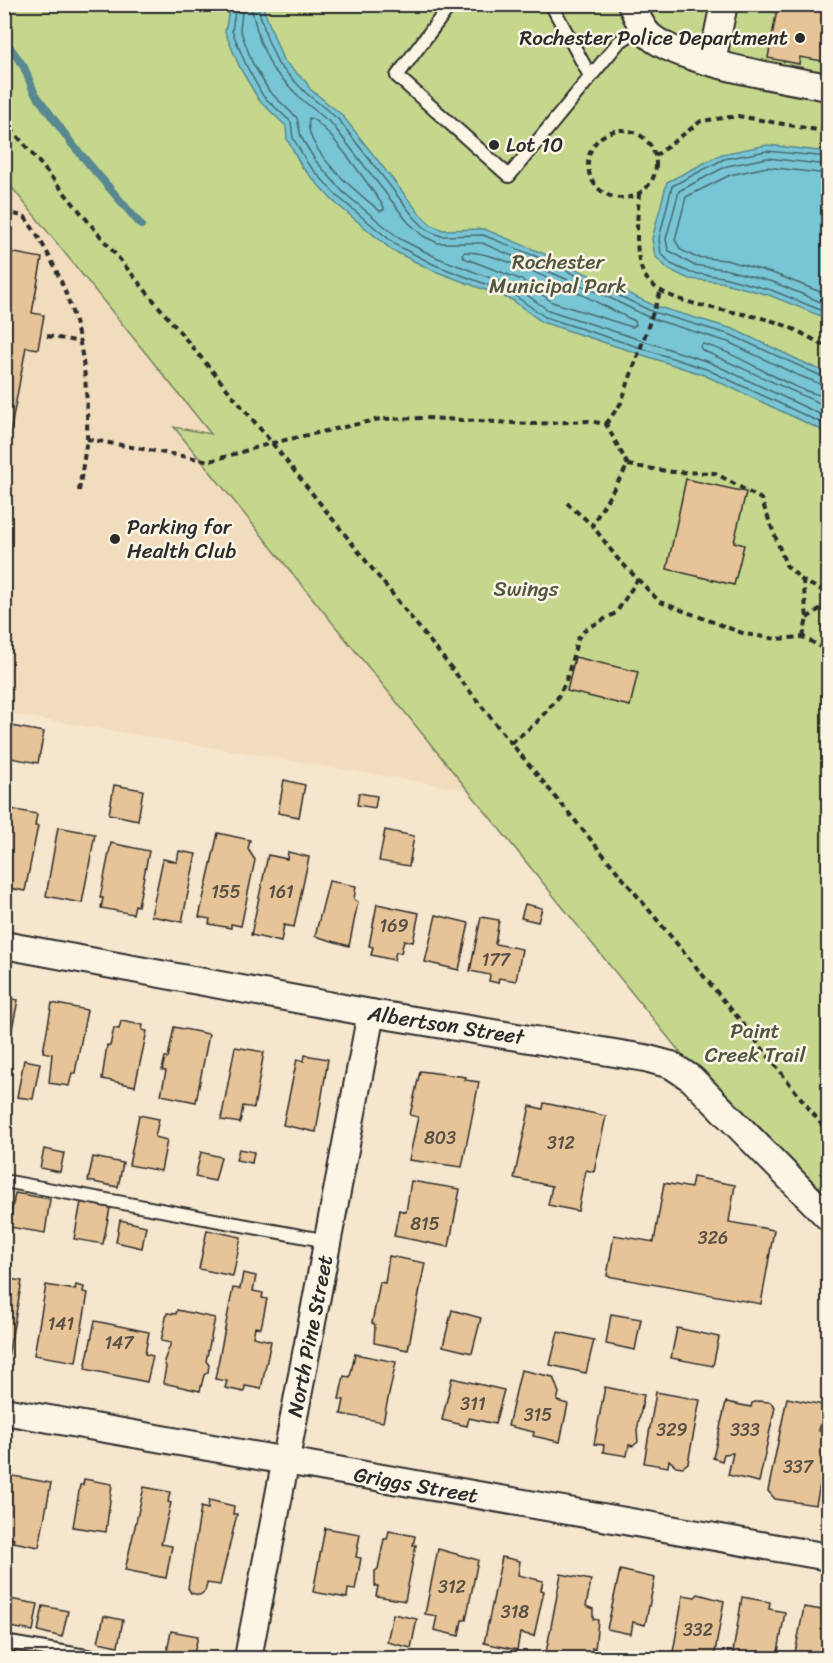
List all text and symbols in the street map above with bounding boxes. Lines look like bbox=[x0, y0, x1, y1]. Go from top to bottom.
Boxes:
place label: Rochester Police Department bbox=[519, 19, 788, 57]
marker: Rochester Police Department bbox=[793, 31, 807, 45]
place label: Lot 10 bbox=[506, 126, 563, 164]
marker: Lot 10 bbox=[487, 138, 501, 152]
park label: Rochester Municipal Park bbox=[489, 243, 627, 305]
place label: Parking for Health Club bbox=[127, 508, 236, 570]
marker: Parking for Health Club bbox=[108, 532, 122, 546]
park label: Swings bbox=[493, 570, 559, 608]
house number: 155 bbox=[211, 876, 241, 908]
house number: 161 bbox=[268, 876, 294, 908]
house number: 169 bbox=[380, 910, 409, 942]
house number: 177 bbox=[482, 944, 512, 976]
street label: Albertson Street bbox=[364, 994, 528, 1056]
park label: Paint Creek Trail bbox=[705, 1012, 806, 1074]
house number: 803 bbox=[424, 1122, 456, 1154]
house number: 312 bbox=[547, 1127, 575, 1159]
house number: 815 bbox=[410, 1208, 440, 1240]
house number: 326 bbox=[698, 1222, 728, 1254]
street label: North Pine Street bbox=[276, 1252, 344, 1420]
house number: 141 bbox=[48, 1308, 75, 1340]
house number: 147 bbox=[104, 1327, 135, 1359]
house number: 311 bbox=[460, 1388, 486, 1420]
house number: 315 bbox=[524, 1399, 552, 1431]
house number: 329 bbox=[656, 1414, 688, 1446]
house number: 333 bbox=[730, 1414, 760, 1446]
house number: 337 bbox=[783, 1451, 815, 1483]
street label: Griggs Street bbox=[351, 1455, 481, 1515]
house number: 312 bbox=[438, 1571, 466, 1603]
house number: 318 bbox=[501, 1596, 529, 1628]
house number: 332 bbox=[683, 1614, 713, 1646]

